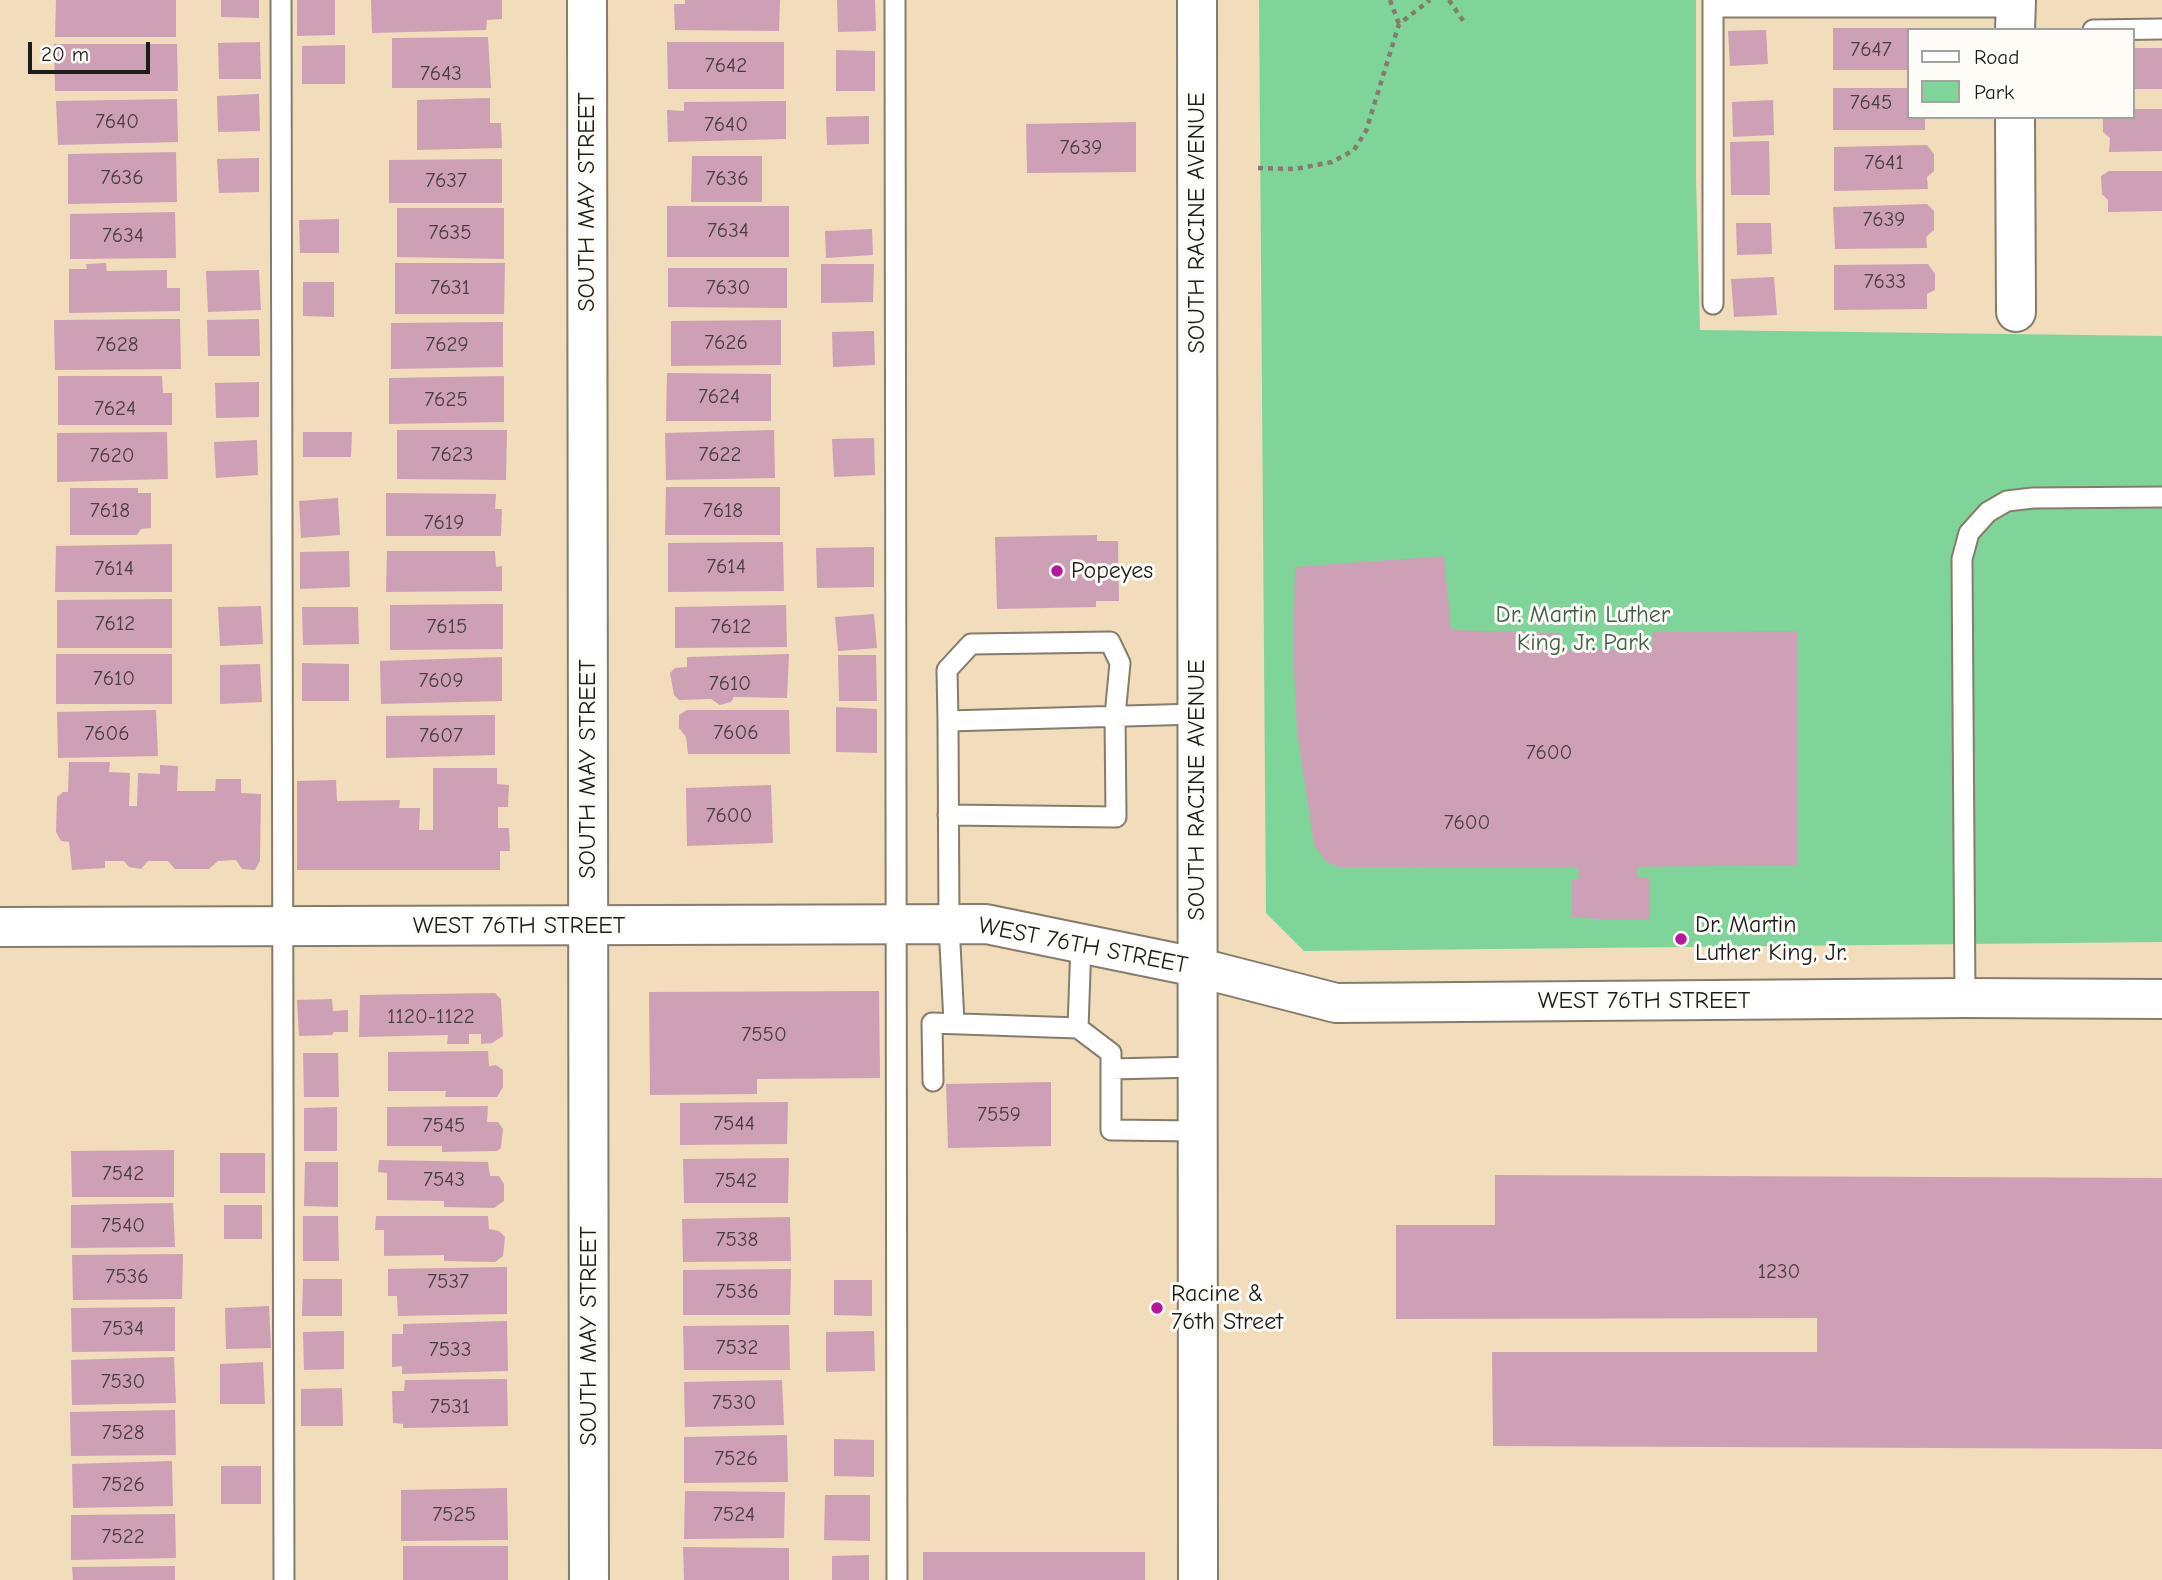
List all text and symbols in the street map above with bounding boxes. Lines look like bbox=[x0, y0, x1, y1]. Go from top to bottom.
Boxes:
scale bar bbox=[32, 28, 154, 72]
legend bbox=[1906, 28, 2134, 119]
house number: 7647 bbox=[1850, 37, 1892, 63]
text: 20 m bbox=[41, 42, 89, 66]
text: Road bbox=[1974, 45, 2019, 69]
house number: 7642 bbox=[705, 53, 747, 79]
house number: 7643 bbox=[420, 61, 462, 87]
text: Park bbox=[1974, 80, 2014, 104]
house number: 7645 bbox=[1850, 90, 1892, 116]
street label: SOUTH MAY STREET bbox=[573, 92, 601, 312]
street label: SOUTH RACINE AVENUE bbox=[1183, 93, 1211, 353]
house number: 7640 bbox=[95, 109, 139, 135]
house number: 7640 bbox=[704, 112, 748, 138]
house number: 7639 bbox=[1060, 135, 1102, 161]
house number: 7641 bbox=[1864, 150, 1904, 176]
house number: 7636 bbox=[100, 165, 144, 191]
house number: 7636 bbox=[705, 166, 749, 192]
house number: 7637 bbox=[425, 168, 467, 194]
house number: 7639 bbox=[1863, 207, 1905, 233]
house number: 7634 bbox=[707, 218, 749, 244]
house number: 7635 bbox=[428, 220, 472, 246]
house number: 7634 bbox=[102, 223, 144, 249]
house number: 7633 bbox=[1864, 269, 1906, 295]
house number: 7631 bbox=[430, 275, 470, 301]
house number: 7630 bbox=[706, 275, 750, 301]
house number: 7626 bbox=[704, 330, 748, 356]
house number: 7628 bbox=[96, 332, 138, 358]
house number: 7629 bbox=[425, 332, 469, 358]
house number: 7624 bbox=[698, 384, 740, 410]
house number: 7625 bbox=[424, 387, 468, 413]
house number: 7624 bbox=[94, 396, 136, 422]
house number: 7623 bbox=[431, 442, 473, 468]
house number: 7622 bbox=[698, 442, 742, 468]
house number: 7620 bbox=[90, 443, 134, 469]
house number: 7618 bbox=[90, 498, 130, 524]
house number: 7618 bbox=[703, 498, 743, 524]
house number: 7619 bbox=[424, 510, 464, 536]
house number: 7614 bbox=[706, 554, 746, 580]
house number: 7614 bbox=[94, 556, 134, 582]
place label: Popeyes bbox=[1071, 557, 1153, 585]
marker: Popeyes bbox=[1049, 563, 1065, 579]
park label: Dr. Martin Luther King, Jr. Park bbox=[1496, 601, 1670, 657]
house number: 7612 bbox=[95, 611, 135, 637]
house number: 7615 bbox=[427, 614, 467, 640]
house number: 7612 bbox=[711, 614, 751, 640]
street label: SOUTH MAY STREET bbox=[574, 659, 602, 879]
street label: SOUTH RACINE AVENUE bbox=[1183, 660, 1211, 920]
house number: 7610 bbox=[93, 666, 135, 692]
house number: 7609 bbox=[418, 668, 464, 694]
house number: 7610 bbox=[709, 671, 751, 697]
house number: 7606 bbox=[713, 720, 759, 746]
house number: 7606 bbox=[84, 721, 130, 747]
house number: 7607 bbox=[419, 723, 463, 749]
house number: 7600 bbox=[1526, 740, 1572, 766]
house number: 7600 bbox=[706, 803, 752, 829]
house number: 7600 bbox=[1444, 810, 1490, 836]
place label: Dr. Martin Luther King, Jr. bbox=[1695, 911, 1847, 967]
street label: WEST 76TH STREET bbox=[413, 912, 625, 940]
street label: WEST 76TH STREET bbox=[976, 912, 1190, 980]
marker: Dr. Martin Luther King, Jr. bbox=[1673, 931, 1689, 947]
street label: WEST 76TH STREET bbox=[1538, 987, 1750, 1015]
house number: 1120-1122 bbox=[387, 1004, 475, 1030]
house number: 7550 bbox=[741, 1022, 787, 1048]
house number: 7559 bbox=[977, 1102, 1021, 1128]
house number: 7544 bbox=[713, 1111, 755, 1137]
house number: 7545 bbox=[423, 1113, 465, 1139]
house number: 7542 bbox=[102, 1161, 144, 1187]
house number: 7543 bbox=[423, 1167, 465, 1193]
house number: 7542 bbox=[715, 1168, 757, 1194]
house number: 7540 bbox=[101, 1213, 145, 1239]
street label: SOUTH MAY STREET bbox=[575, 1226, 603, 1446]
house number: 7538 bbox=[716, 1227, 758, 1253]
house number: 1230 bbox=[1758, 1259, 1800, 1285]
house number: 7536 bbox=[105, 1264, 149, 1290]
house number: 7537 bbox=[427, 1269, 469, 1295]
house number: 7536 bbox=[715, 1279, 759, 1305]
place label: Racine & 76th Street bbox=[1171, 1280, 1283, 1336]
marker: Racine & 76th Street bbox=[1149, 1300, 1165, 1316]
house number: 7534 bbox=[102, 1316, 144, 1342]
house number: 7532 bbox=[716, 1335, 758, 1361]
house number: 7533 bbox=[429, 1337, 471, 1363]
house number: 7530 bbox=[101, 1369, 145, 1395]
house number: 7530 bbox=[712, 1390, 756, 1416]
house number: 7531 bbox=[430, 1394, 470, 1420]
house number: 7528 bbox=[101, 1420, 145, 1446]
house number: 7526 bbox=[714, 1446, 758, 1472]
house number: 7526 bbox=[101, 1472, 145, 1498]
house number: 7525 bbox=[432, 1502, 476, 1528]
house number: 7524 bbox=[713, 1502, 755, 1528]
house number: 7522 bbox=[101, 1524, 145, 1550]

